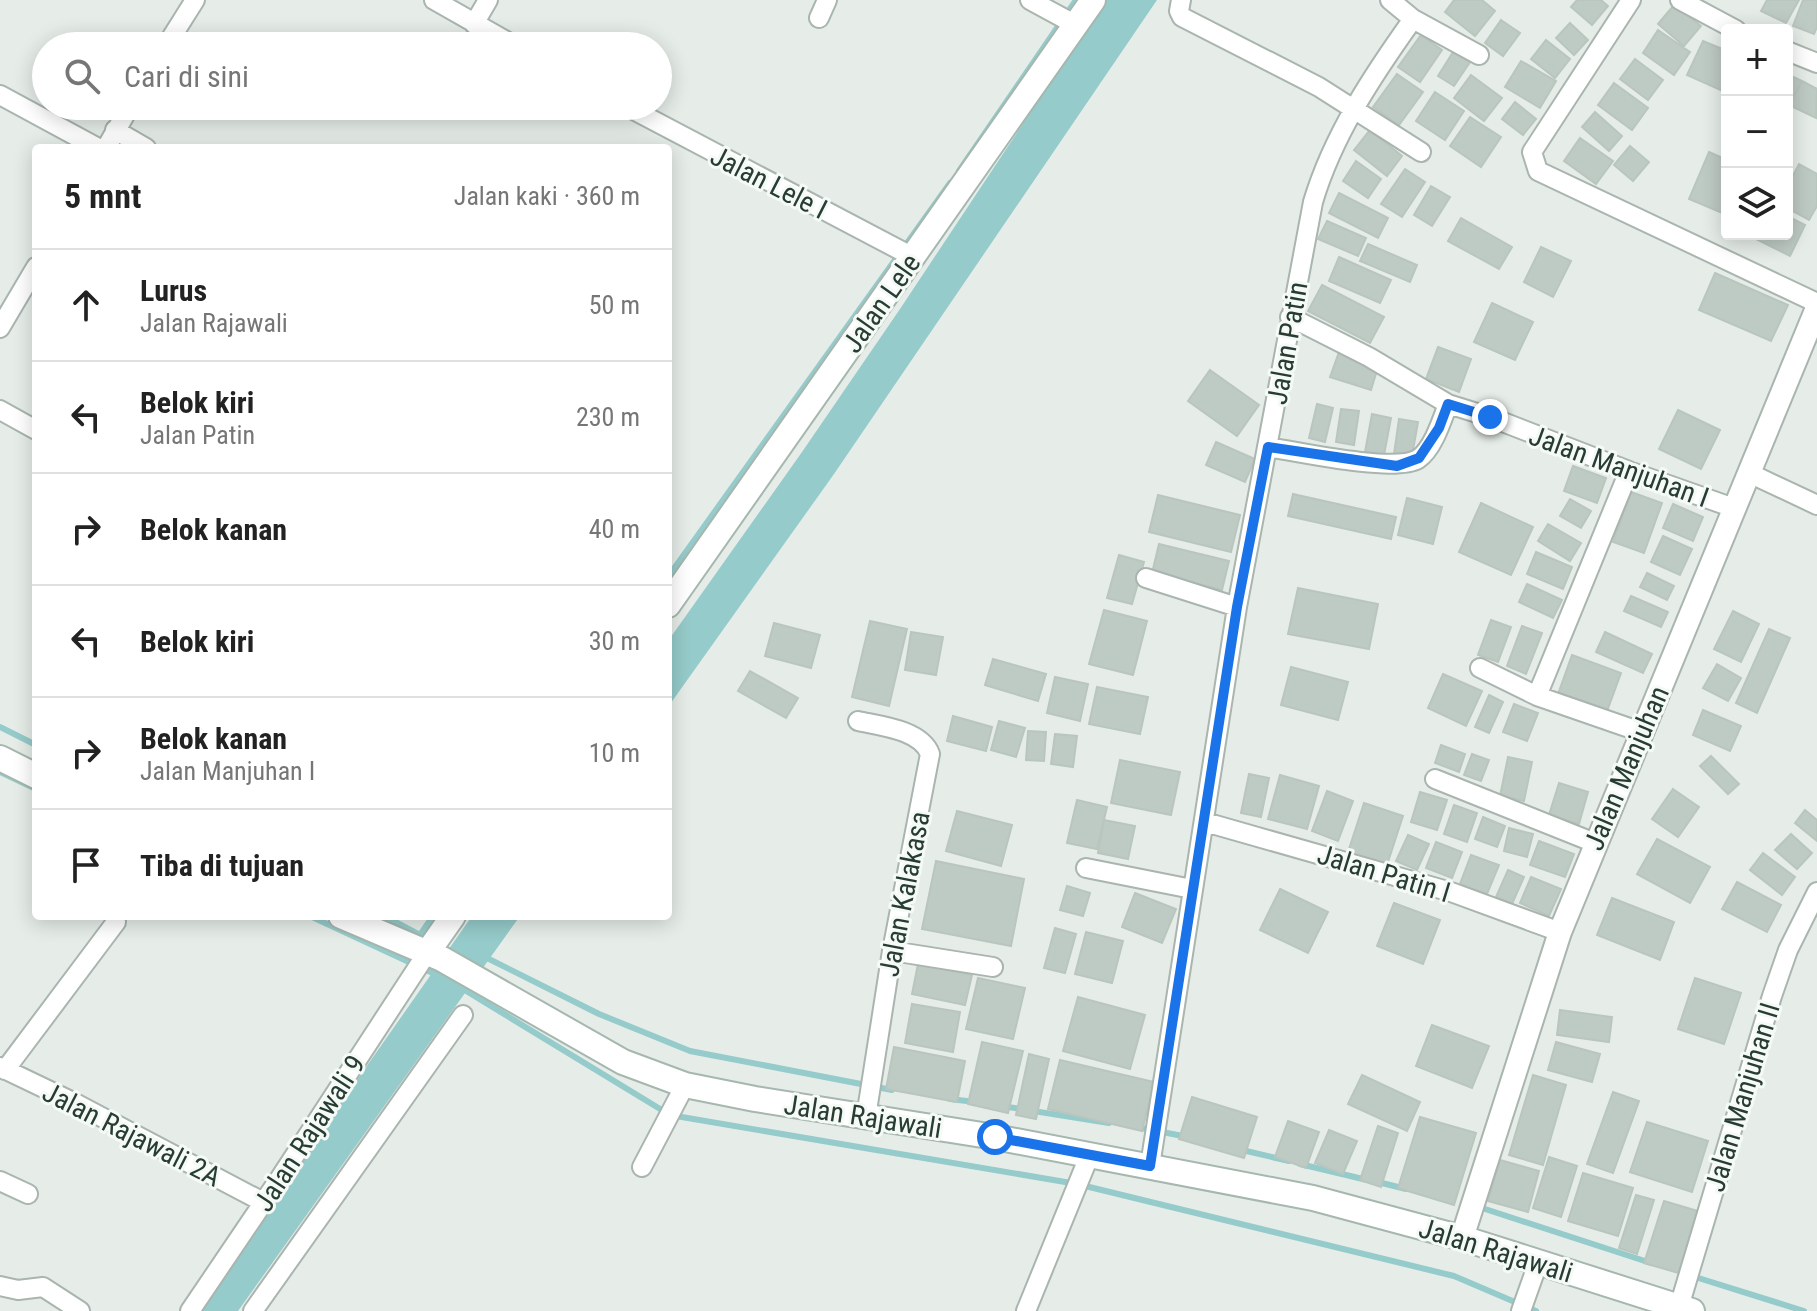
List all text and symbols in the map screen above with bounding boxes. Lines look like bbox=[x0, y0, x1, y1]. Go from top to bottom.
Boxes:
map controls bbox=[1721, 24, 1793, 240]
button: + bbox=[1721, 24, 1793, 96]
search box bbox=[32, 32, 672, 120]
icon: search bbox=[60, 54, 104, 98]
text: Cari di sini bbox=[124, 59, 249, 94]
button: − bbox=[1721, 96, 1793, 168]
street label: Jalan Lele I bbox=[705, 139, 832, 226]
button: layers bbox=[1721, 168, 1793, 240]
text: 5 mnt bbox=[64, 176, 141, 216]
text: Jalan kaki · 360 m bbox=[454, 181, 640, 211]
street label: Jalan Lele bbox=[836, 248, 927, 359]
text: Lurus bbox=[140, 273, 207, 308]
street label: Jalan Patin bbox=[1260, 279, 1314, 407]
icon: ahead bbox=[64, 283, 108, 327]
text: 50 m bbox=[589, 290, 640, 320]
text: Jalan Rajawali bbox=[140, 308, 288, 338]
text: Belok kiri bbox=[140, 385, 254, 420]
icon: left bbox=[64, 395, 108, 439]
route end bbox=[1472, 399, 1508, 435]
text: 230 m bbox=[576, 402, 640, 432]
street label: Jalan Manjuhan I bbox=[1525, 419, 1713, 514]
text: Jalan Patin bbox=[140, 420, 255, 450]
icon: right bbox=[64, 507, 108, 551]
text: Belok kanan bbox=[140, 512, 287, 547]
text: 40 m bbox=[589, 514, 640, 544]
icon: left bbox=[64, 619, 108, 663]
text: Belok kiri bbox=[140, 624, 254, 659]
text: 30 m bbox=[589, 626, 640, 656]
street label: Jalan Manjuhan bbox=[1577, 681, 1676, 855]
text: Belok kanan bbox=[140, 721, 287, 756]
icon: right bbox=[64, 731, 108, 775]
text: 10 m bbox=[589, 738, 640, 768]
text: Jalan Manjuhan I bbox=[140, 756, 315, 786]
street label: Jalan Kalakasa bbox=[872, 809, 937, 979]
street label: Jalan Patin I bbox=[1313, 838, 1454, 909]
icon: arrive bbox=[64, 843, 108, 887]
text: Tiba di tujuan bbox=[140, 848, 304, 883]
street label: Jalan Manjuhan II bbox=[1698, 999, 1787, 1196]
street label: Jalan Rajawali 9 bbox=[247, 1049, 372, 1218]
street label: Jalan Rajawali 2A bbox=[37, 1075, 226, 1194]
street label: Jalan Rajawali bbox=[782, 1088, 944, 1145]
route start bbox=[977, 1119, 1013, 1155]
street label: Jalan Rajawali bbox=[1415, 1211, 1577, 1290]

